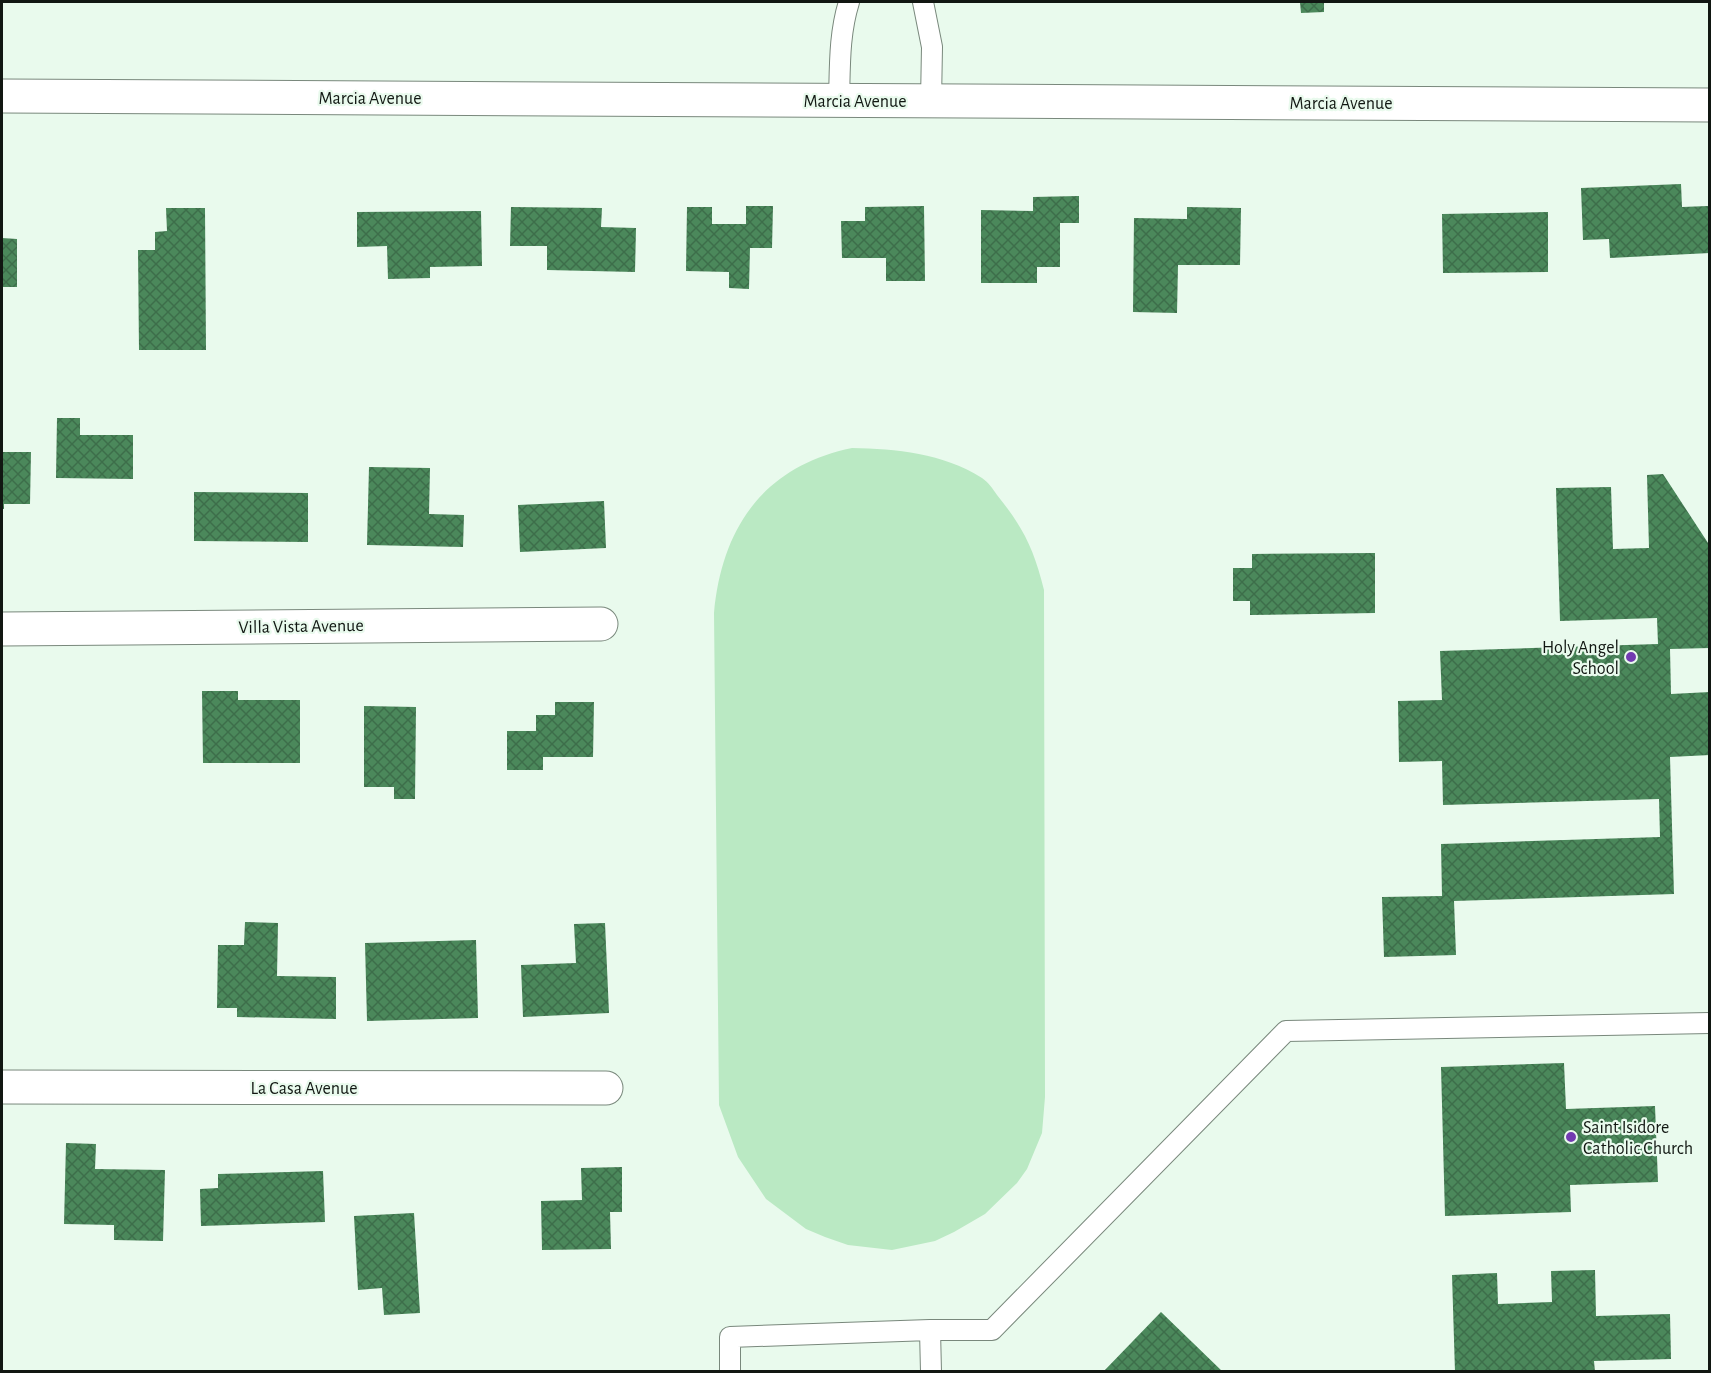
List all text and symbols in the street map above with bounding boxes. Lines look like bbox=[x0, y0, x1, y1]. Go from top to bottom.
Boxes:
street label: Marcia Avenue bbox=[319, 90, 422, 108]
street label: Marcia Avenue bbox=[804, 93, 907, 111]
street label: Marcia Avenue bbox=[1290, 95, 1393, 113]
street label: Villa Vista Avenue bbox=[238, 617, 364, 637]
place label: Holy Angel School bbox=[1542, 639, 1619, 678]
marker: Holy Angel School bbox=[1624, 650, 1638, 664]
street label: La Casa Avenue bbox=[251, 1080, 357, 1098]
place label: Saint Isidore Catholic Church bbox=[1583, 1119, 1693, 1158]
marker: Saint Isidore Catholic Church bbox=[1564, 1130, 1578, 1144]

